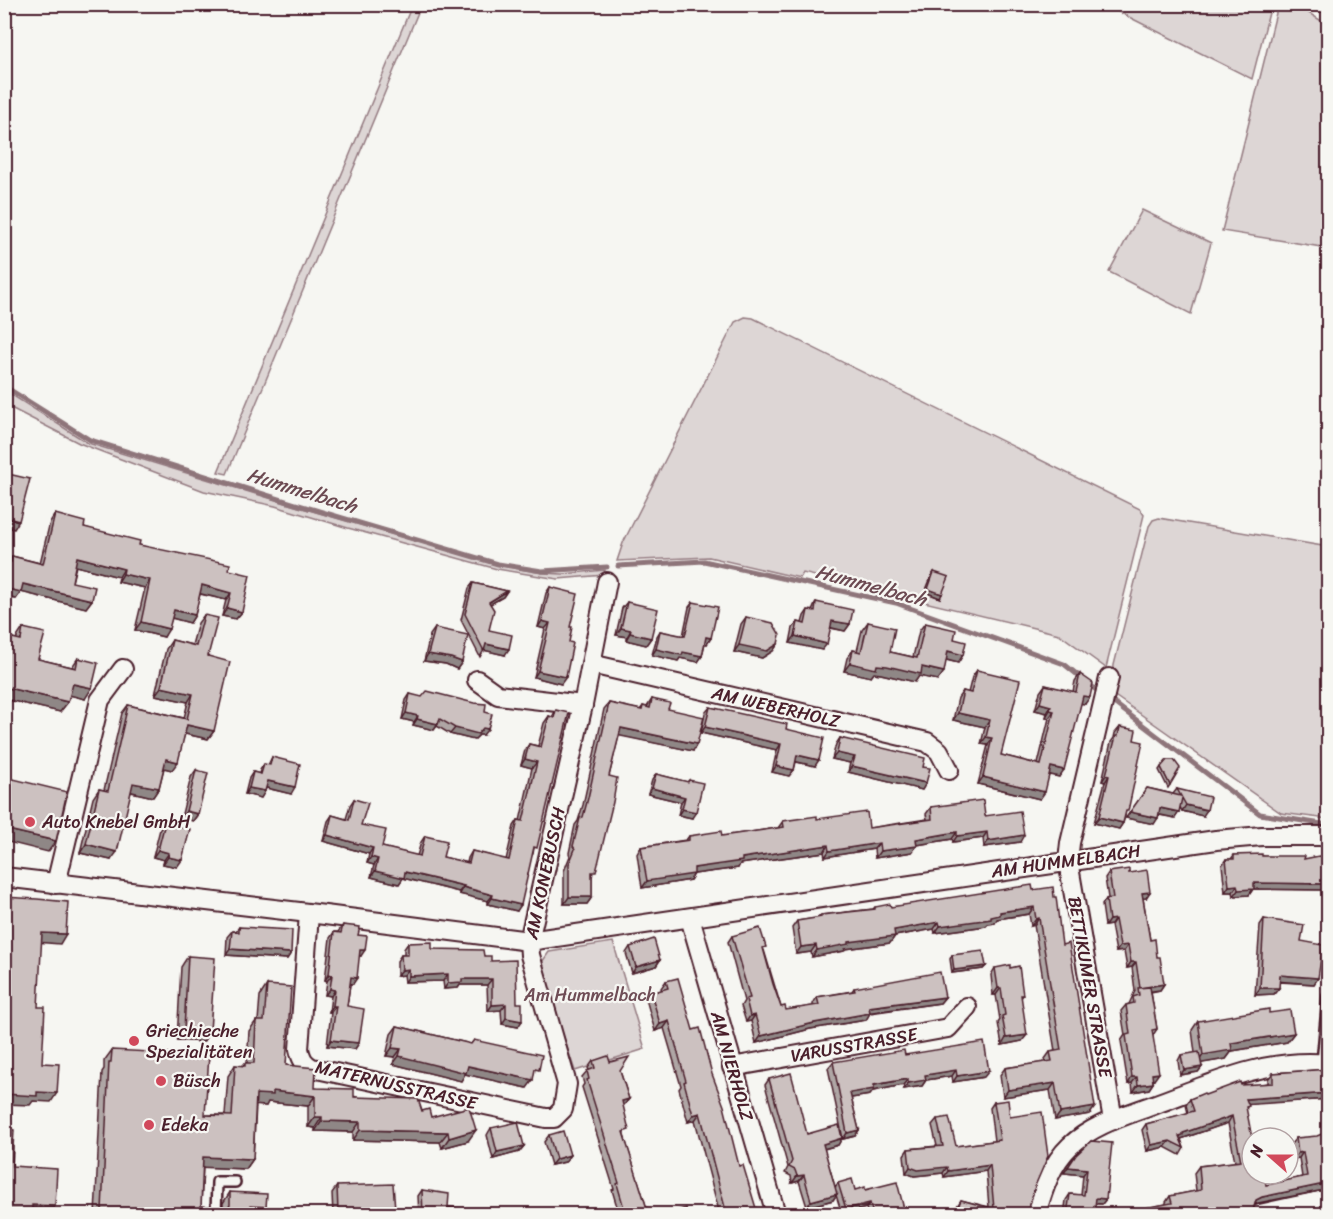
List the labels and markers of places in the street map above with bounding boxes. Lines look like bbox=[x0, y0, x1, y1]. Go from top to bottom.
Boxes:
place label: Auto Knebel GmbH bbox=[41, 806, 191, 838]
marker: Auto Knebel GmbH bbox=[23, 815, 37, 829]
place label: Griechieche Spezialitäten bbox=[146, 1015, 253, 1068]
marker: Griechieche Spezialitäten bbox=[127, 1034, 141, 1048]
place label: Büsch bbox=[173, 1065, 221, 1097]
marker: Büsch bbox=[154, 1074, 168, 1088]
place label: Edeka bbox=[161, 1109, 209, 1141]
marker: Edeka bbox=[142, 1118, 156, 1132]

